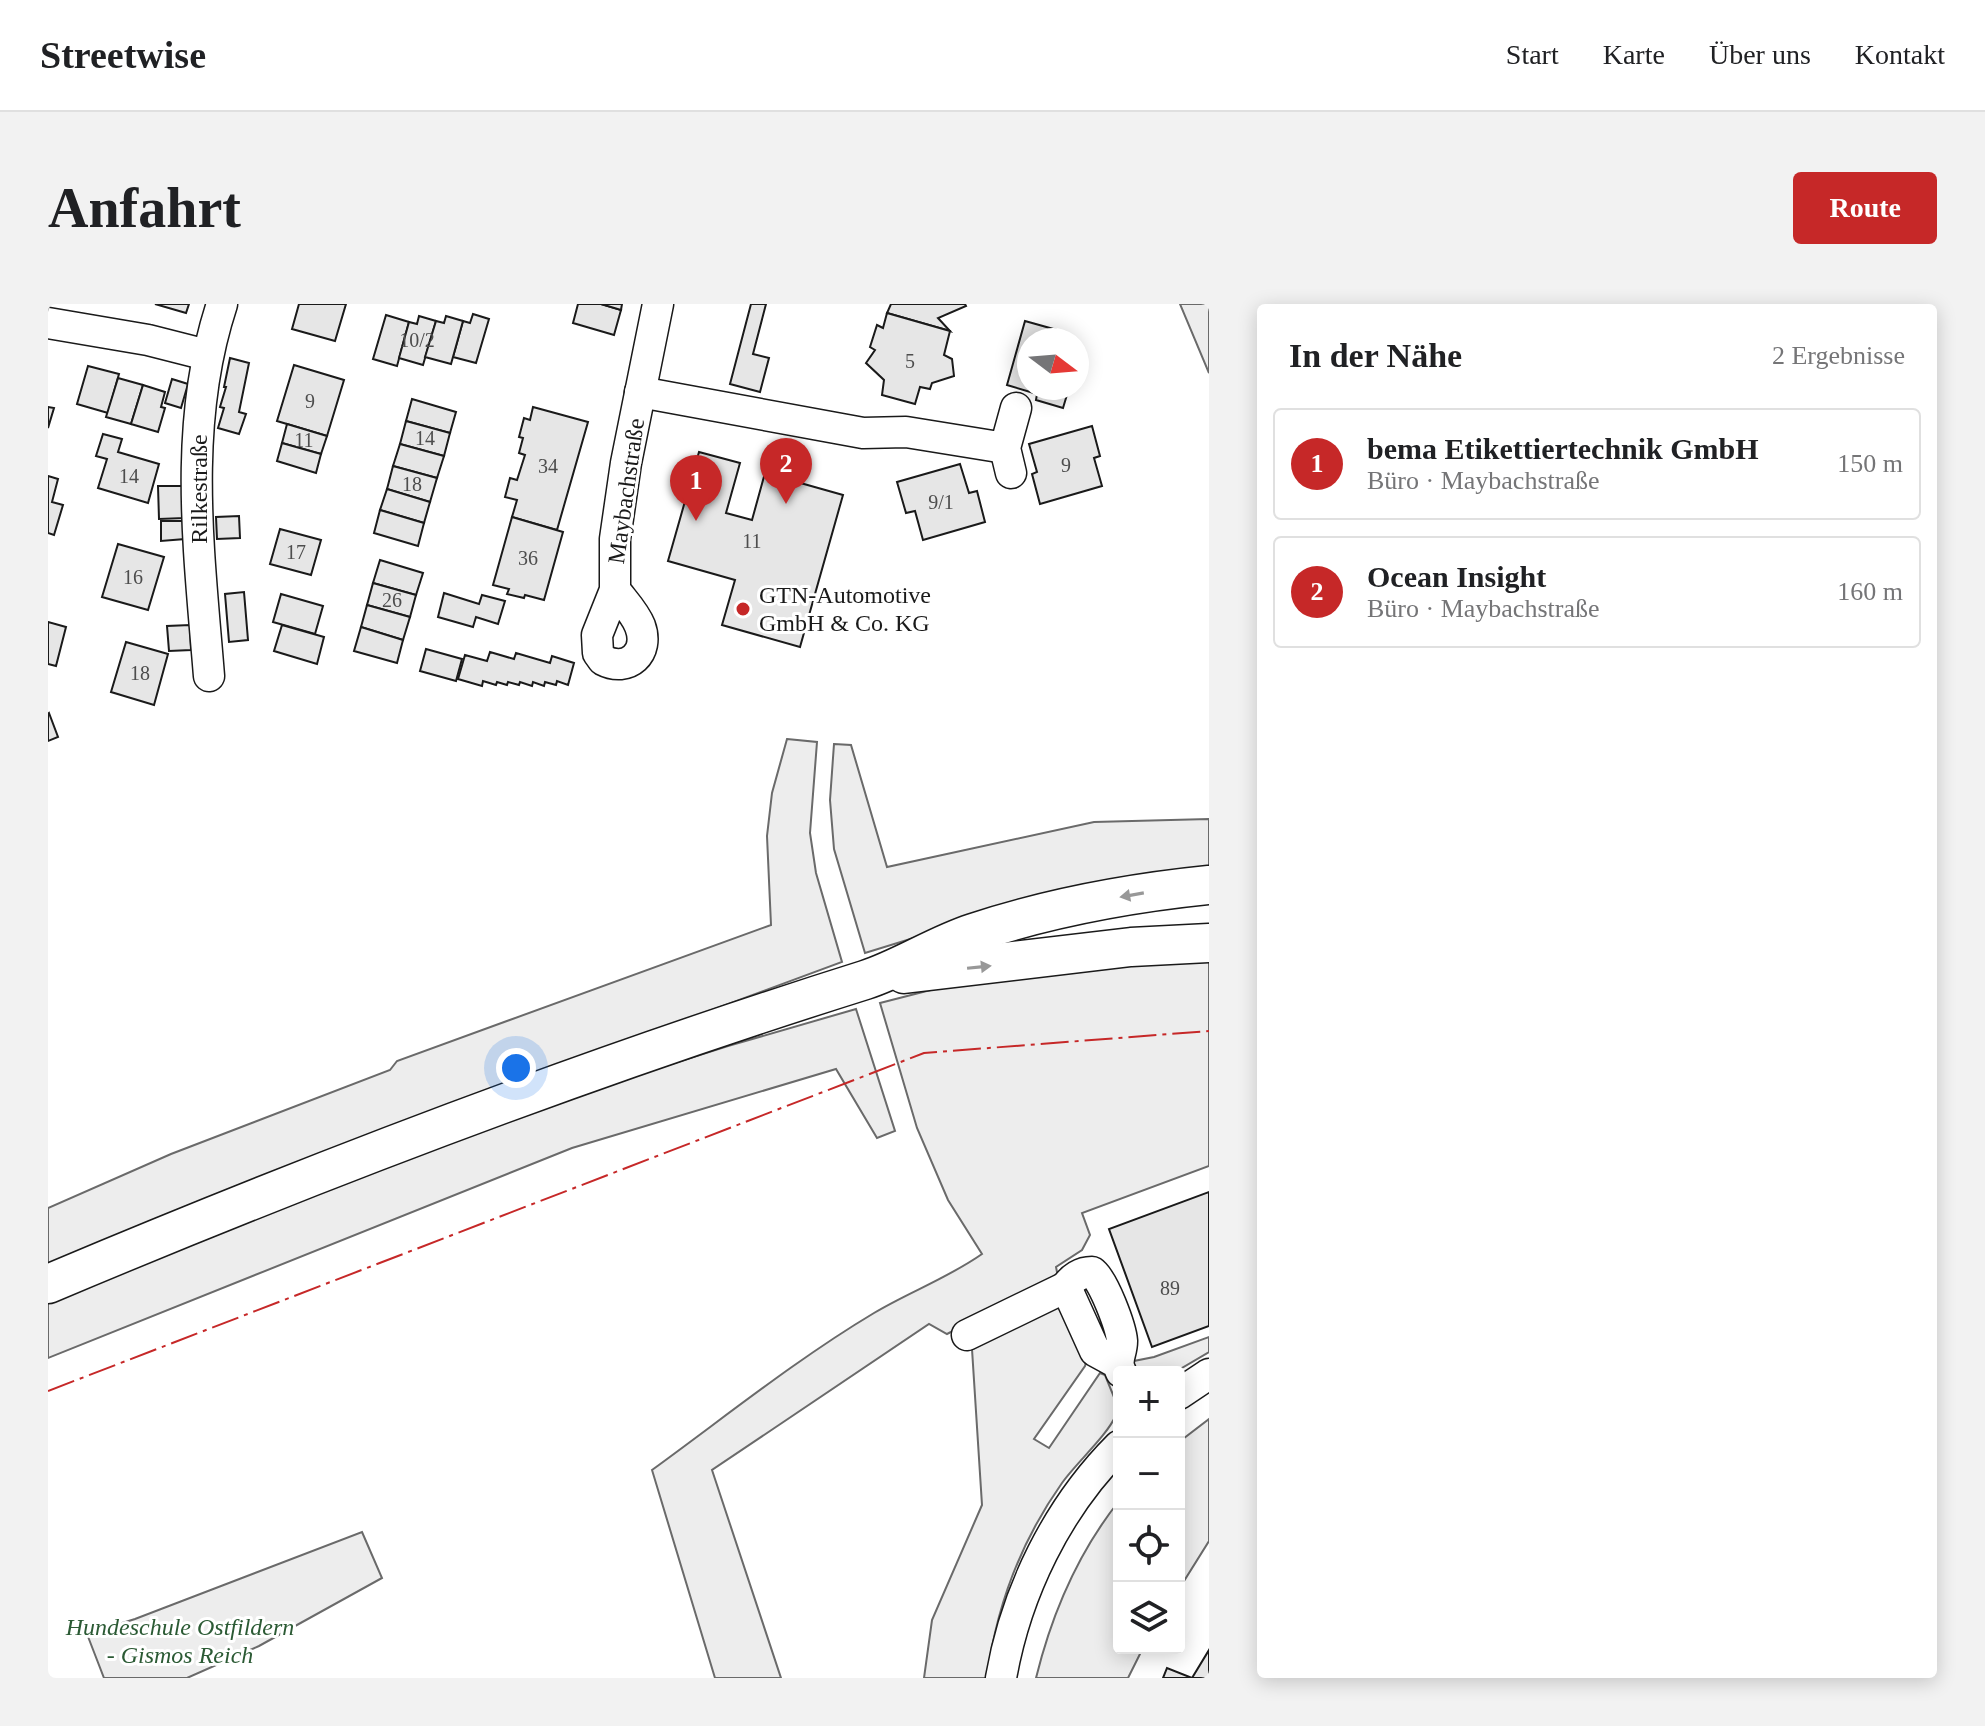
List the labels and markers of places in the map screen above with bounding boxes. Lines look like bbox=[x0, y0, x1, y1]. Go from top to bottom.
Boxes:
pin: 2 bbox=[760, 438, 812, 504]
pin: 1 bbox=[670, 455, 722, 521]
place label: GTN-Automotive GmbH & Co. KG bbox=[759, 582, 931, 636]
marker: GTN-Automotive GmbH & Co. KG bbox=[734, 600, 752, 618]

